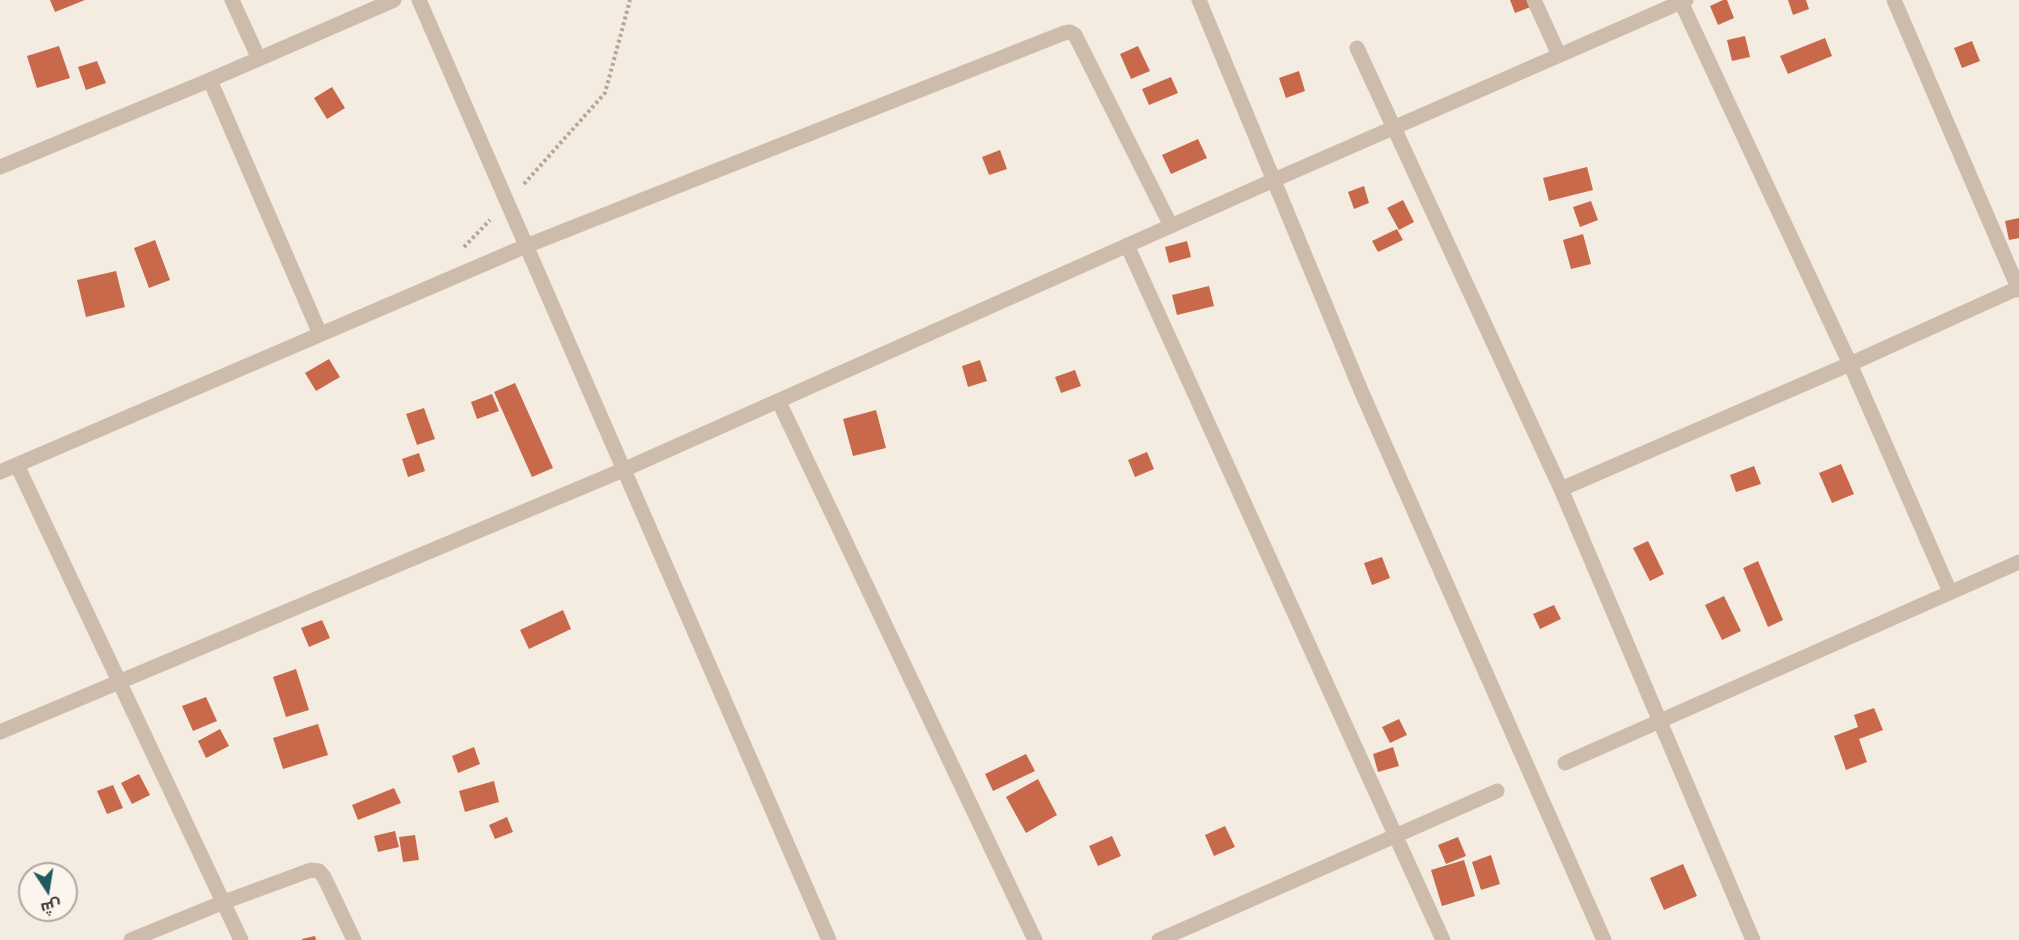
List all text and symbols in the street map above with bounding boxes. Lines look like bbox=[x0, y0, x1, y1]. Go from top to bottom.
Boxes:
north arrow bbox=[18, 862, 78, 922]
text: ش bbox=[39, 895, 64, 921]

